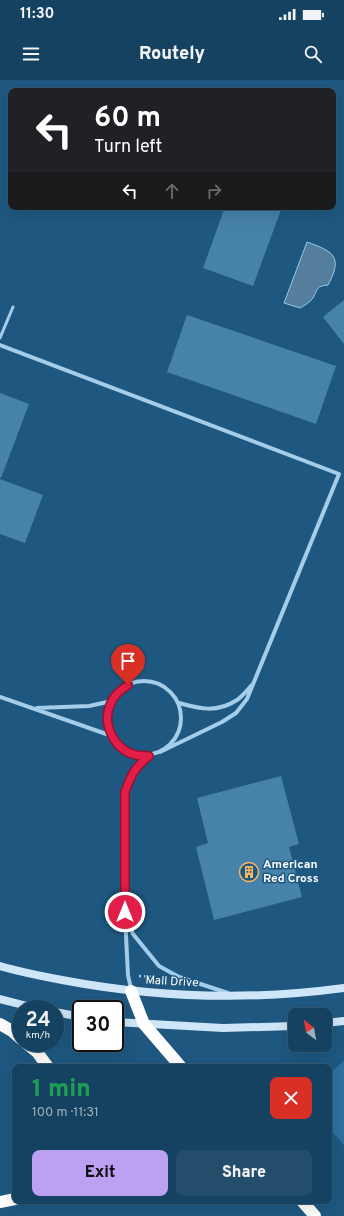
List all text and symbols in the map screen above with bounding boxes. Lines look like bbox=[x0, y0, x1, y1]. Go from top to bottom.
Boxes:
text: 11:30 bbox=[20, 5, 54, 24]
icon: menu bbox=[20, 43, 42, 65]
text: Routely bbox=[139, 43, 205, 66]
icon: search bbox=[302, 43, 324, 65]
text: 60 m bbox=[94, 101, 161, 137]
icon: left bbox=[28, 104, 80, 156]
text: Turn left bbox=[94, 136, 162, 159]
icon: left bbox=[119, 180, 141, 202]
icon: ahead bbox=[161, 180, 183, 202]
icon: right bbox=[203, 180, 225, 202]
pin bbox=[111, 644, 145, 685]
icon: arrive bbox=[117, 650, 139, 672]
place label: American Red Cross bbox=[263, 857, 319, 887]
building icon: American Red Cross bbox=[238, 861, 260, 883]
position arrow bbox=[104, 891, 146, 933]
street label: Mall Drive bbox=[145, 973, 199, 991]
speed limit sign: 30 bbox=[72, 1000, 124, 1052]
text: 24 bbox=[25, 1008, 51, 1034]
north arrow bbox=[288, 1008, 332, 1052]
map controls bbox=[288, 1008, 332, 1052]
text: km/h bbox=[26, 1029, 50, 1042]
text: 1 min bbox=[32, 1075, 91, 1105]
button: close bbox=[270, 1077, 312, 1119]
text: 100 m · 11:31 bbox=[32, 1105, 99, 1121]
button: Exit bbox=[32, 1150, 168, 1196]
button: Share bbox=[176, 1150, 312, 1196]

